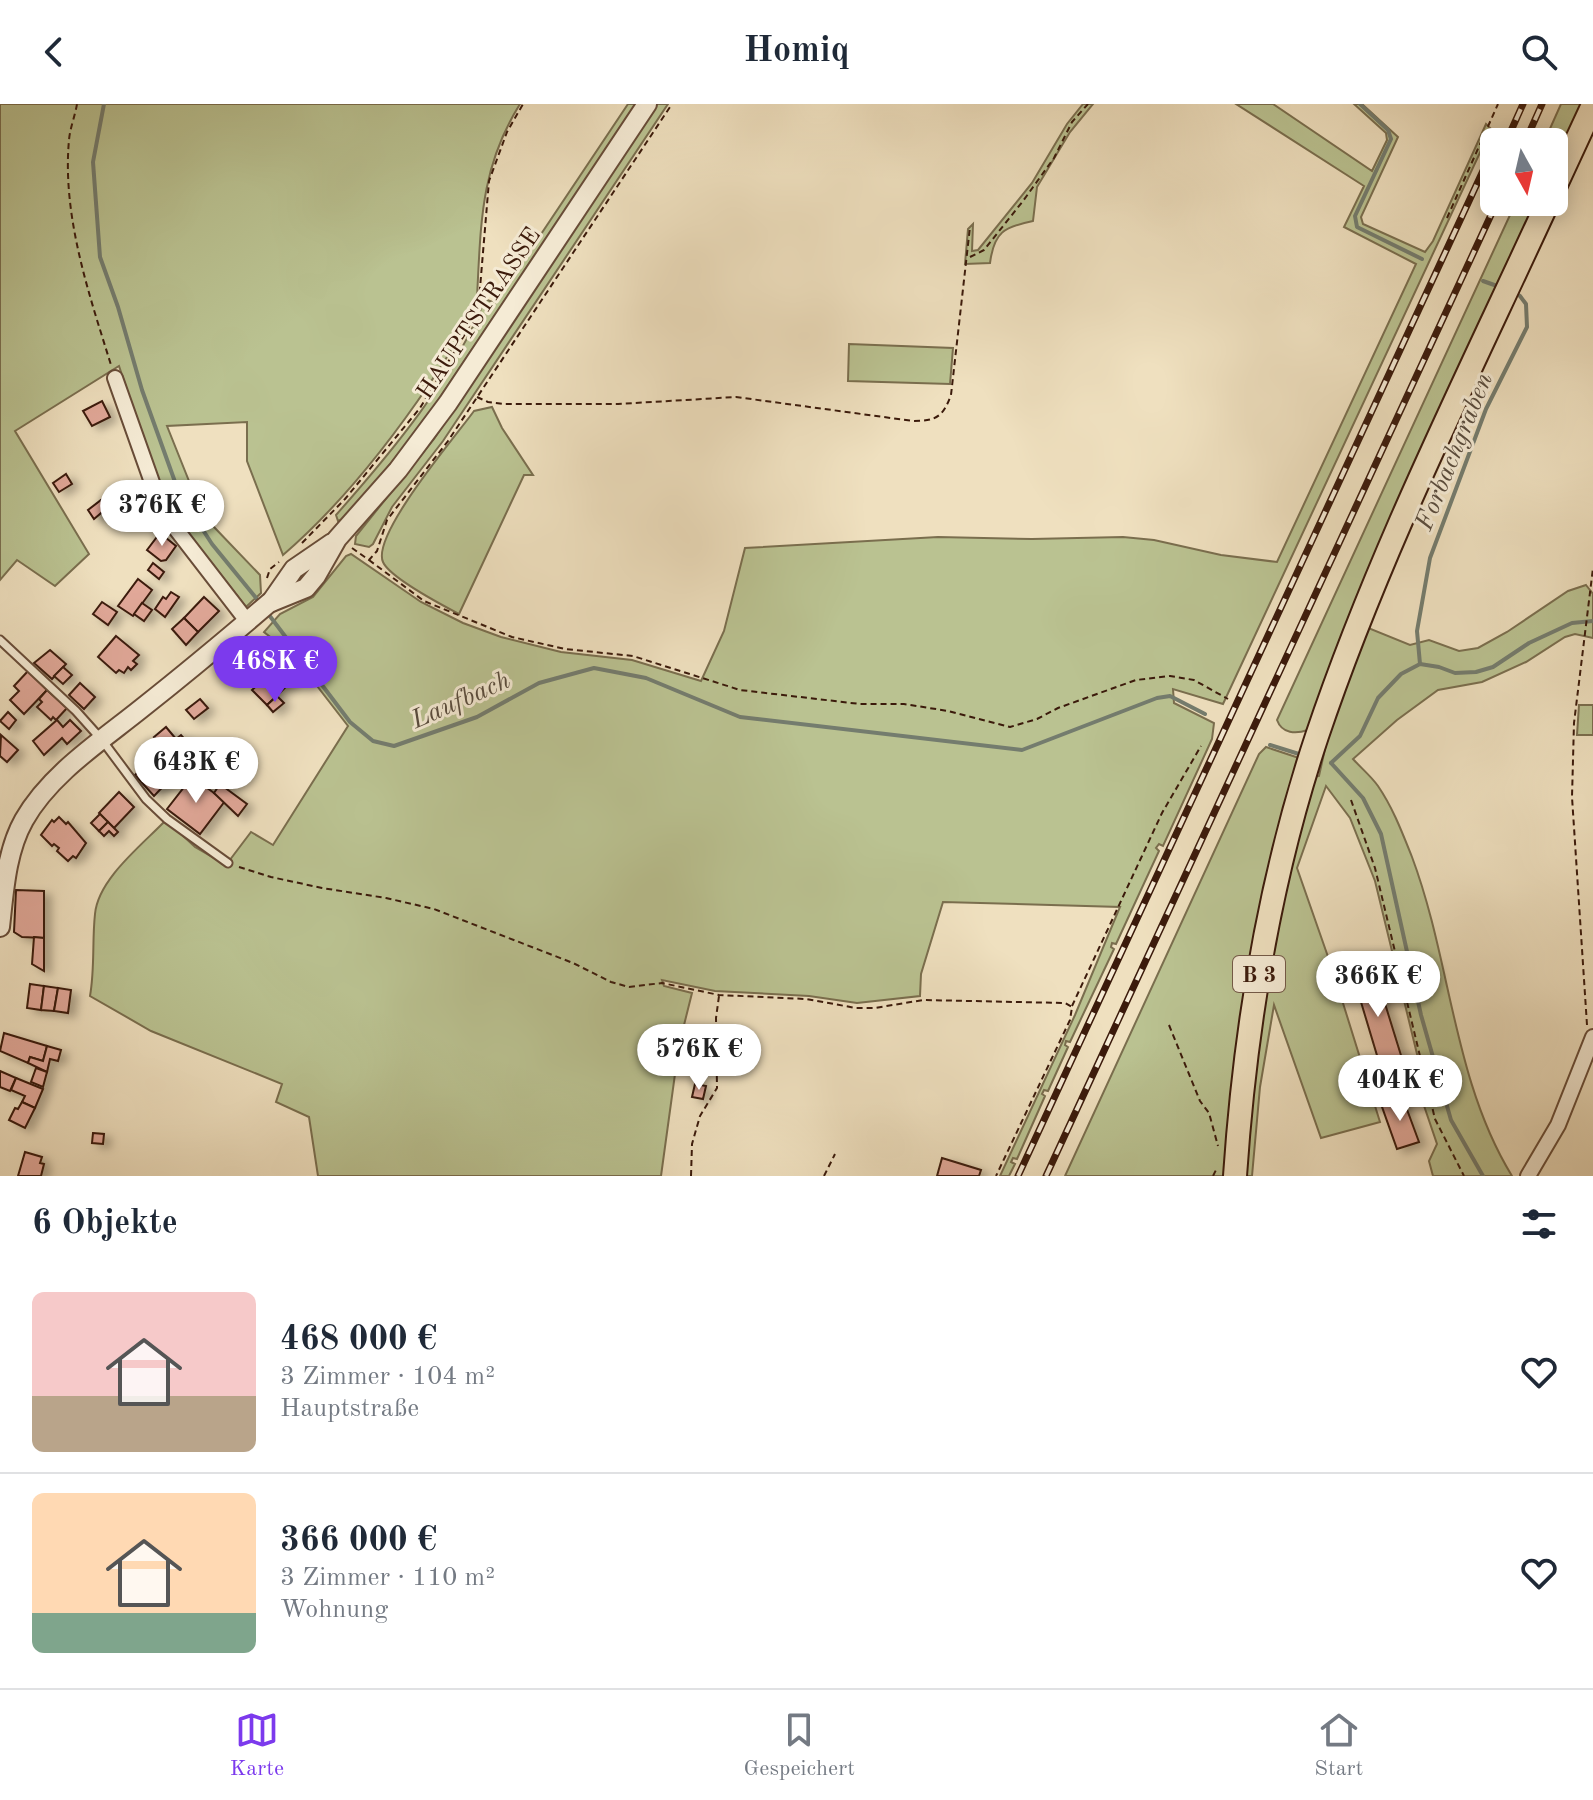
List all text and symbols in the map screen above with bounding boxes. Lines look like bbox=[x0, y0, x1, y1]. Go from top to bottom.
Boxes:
icon: back bbox=[32, 30, 76, 74]
icon: search bbox=[1517, 30, 1561, 74]
text: Homiq bbox=[743, 34, 850, 70]
north arrow bbox=[1480, 128, 1568, 216]
map controls bbox=[1480, 128, 1568, 216]
street label: HAUPTSTRASSE bbox=[413, 224, 546, 404]
water label: Forbachgraben bbox=[1411, 369, 1498, 535]
pin: 376K € bbox=[97, 480, 227, 548]
text: 376K € bbox=[118, 493, 206, 519]
pin: 468K € bbox=[210, 636, 340, 704]
text: 468K € bbox=[231, 649, 319, 675]
water label: Laufbach bbox=[406, 667, 514, 735]
pin: 643K € bbox=[131, 737, 261, 805]
text: 643K € bbox=[152, 750, 240, 776]
pin: 366K € bbox=[1313, 951, 1443, 1019]
road number: B 3 bbox=[1233, 956, 1285, 992]
text: 366K € bbox=[1334, 964, 1422, 990]
pin: 576K € bbox=[634, 1024, 764, 1092]
text: 576K € bbox=[655, 1037, 743, 1063]
pin: 404K € bbox=[1335, 1055, 1465, 1123]
text: 404K € bbox=[1356, 1068, 1444, 1094]
icon: filters bbox=[1517, 1202, 1561, 1246]
text: 6 Objekte bbox=[32, 1207, 178, 1241]
text: 468 000 € bbox=[280, 1323, 437, 1357]
icon: home bbox=[96, 1324, 192, 1420]
icon: heart bbox=[1517, 1350, 1561, 1394]
text: 3 Zimmer · 104 m² bbox=[280, 1364, 495, 1390]
text: Hauptstraße bbox=[280, 1396, 419, 1422]
text: 366 000 € bbox=[280, 1524, 437, 1558]
icon: home bbox=[96, 1525, 192, 1621]
icon: heart bbox=[1517, 1551, 1561, 1595]
text: 3 Zimmer · 110 m² bbox=[280, 1565, 495, 1591]
text: Wohnung bbox=[280, 1597, 388, 1623]
tab: Karte bbox=[230, 1708, 284, 1783]
tab: Gespeichert bbox=[744, 1708, 855, 1783]
tab: Start bbox=[1314, 1708, 1363, 1783]

